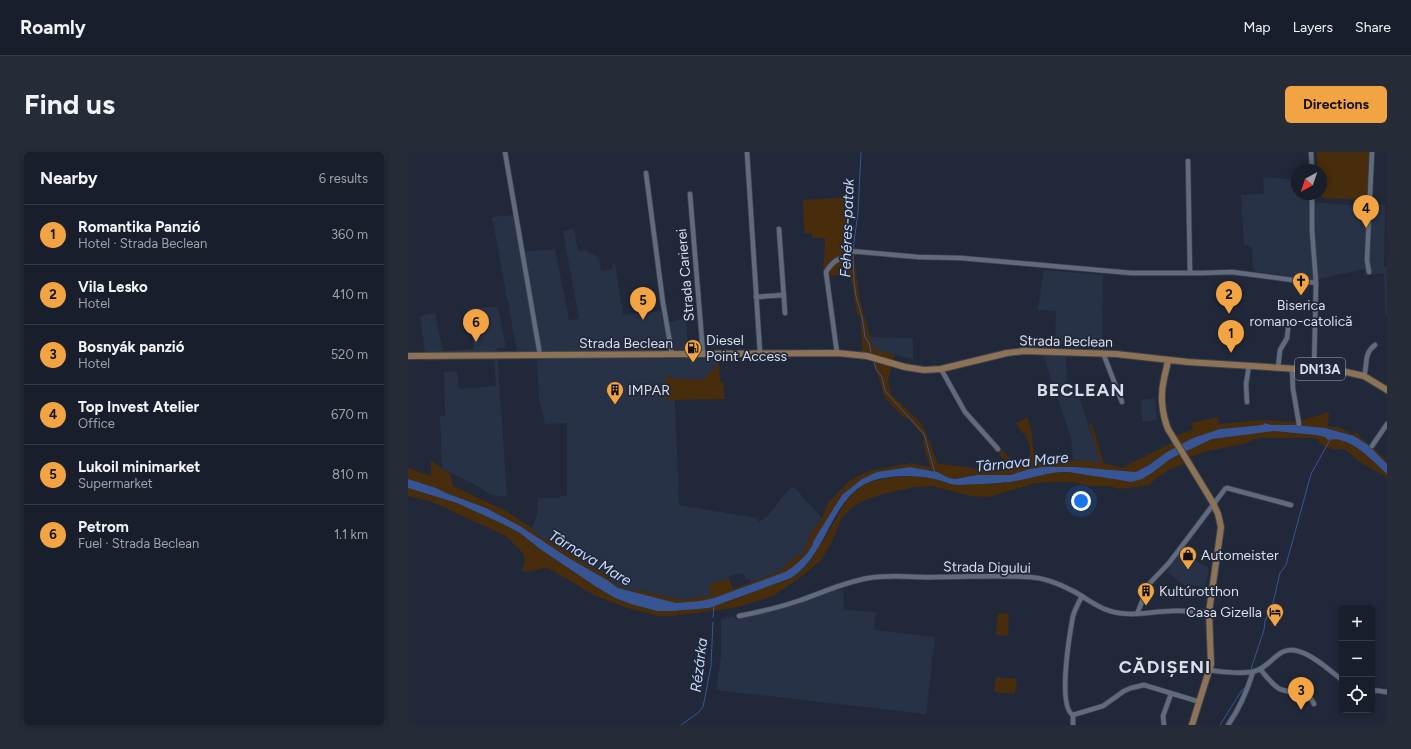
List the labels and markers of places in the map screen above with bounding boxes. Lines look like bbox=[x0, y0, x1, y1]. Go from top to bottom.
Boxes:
pin: 4 bbox=[1353, 195, 1379, 228]
church icon: Biserica romano-catolică bbox=[1291, 271, 1311, 296]
pin: 2 bbox=[1216, 281, 1242, 314]
pin: 5 bbox=[630, 287, 656, 320]
place label: Biserica romano-catolică bbox=[1250, 297, 1352, 330]
pin: 6 bbox=[463, 309, 489, 342]
pin: 1 bbox=[1218, 320, 1244, 353]
place label: Diesel Point Access bbox=[706, 332, 787, 365]
fuel station icon: Diesel Point Access bbox=[683, 338, 703, 363]
building icon: IMPAR bbox=[605, 380, 625, 405]
place label: IMPAR bbox=[628, 382, 670, 399]
shop icon: Automeister bbox=[1178, 545, 1198, 570]
place label: Automeister bbox=[1201, 547, 1279, 564]
building icon: Kultúrotthon bbox=[1136, 581, 1156, 606]
place label: Kultúrotthon bbox=[1159, 583, 1239, 600]
hotel icon: Casa Gizella bbox=[1265, 602, 1285, 627]
place label: Casa Gizella bbox=[1186, 604, 1262, 621]
pin: 3 bbox=[1288, 677, 1314, 710]

